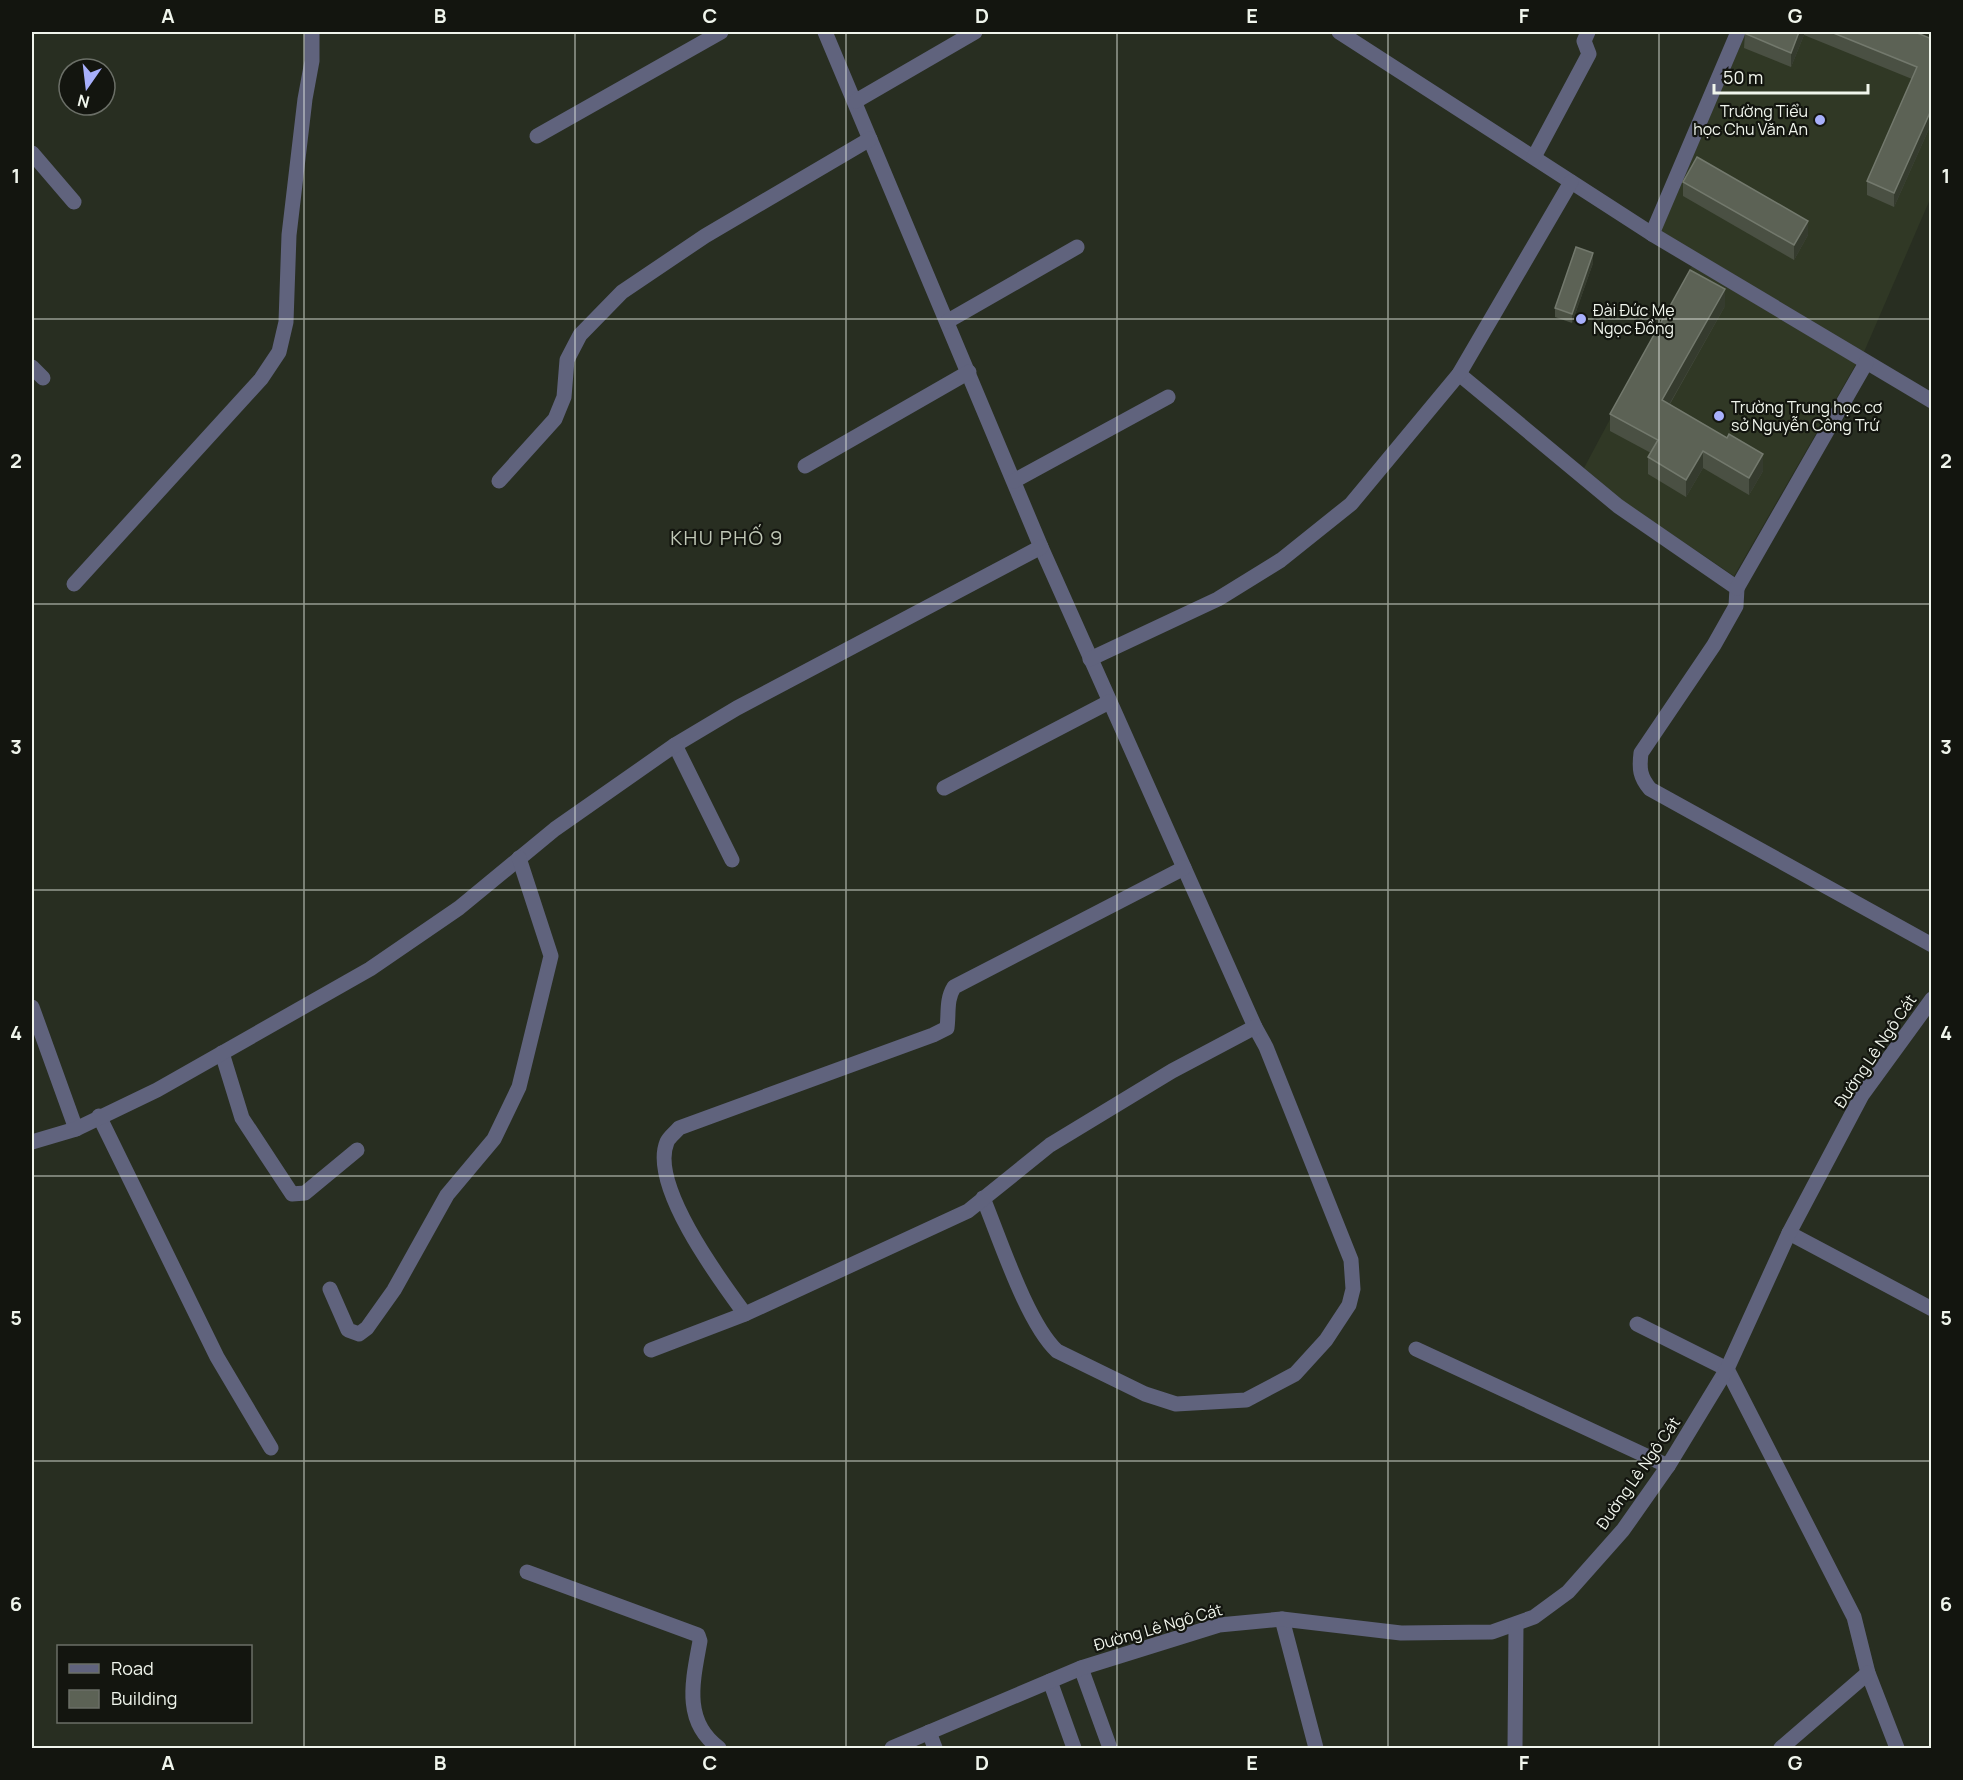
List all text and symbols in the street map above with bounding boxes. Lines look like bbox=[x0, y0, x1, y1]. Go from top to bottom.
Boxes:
text: A bbox=[161, 2, 175, 29]
text: B bbox=[434, 2, 447, 29]
text: C bbox=[703, 2, 717, 29]
text: D bbox=[975, 2, 989, 29]
text: E bbox=[1246, 2, 1258, 29]
text: F bbox=[1519, 2, 1530, 29]
text: G bbox=[1788, 2, 1803, 29]
north arrow bbox=[57, 57, 117, 117]
scale bar bbox=[1714, 57, 1868, 95]
text: 50 m bbox=[1723, 65, 1763, 89]
text: N bbox=[75, 89, 92, 114]
place label: Trường Tiểu học Chu Văn An bbox=[1693, 100, 1808, 140]
marker: Trường Tiểu học Chu Văn An bbox=[1813, 113, 1827, 127]
text: 1 bbox=[12, 162, 20, 189]
text: 1 bbox=[1942, 162, 1950, 189]
place label: Đài Đức Mẹ Ngọc Đồng bbox=[1593, 299, 1674, 339]
marker: Đài Đức Mẹ Ngọc Đồng bbox=[1574, 312, 1588, 326]
place label: Trường Trung học cơ sở Nguyễn Công Trứ bbox=[1731, 396, 1882, 436]
marker: Trường Trung học cơ sở Nguyễn Công Trứ bbox=[1712, 409, 1726, 423]
text: 2 bbox=[10, 447, 22, 474]
text: 2 bbox=[1940, 447, 1952, 474]
district label: KHU PHỐ 9 bbox=[670, 523, 784, 551]
text: 3 bbox=[10, 733, 22, 760]
text: 3 bbox=[1940, 733, 1952, 760]
street label: Đường Lê Ngô Cát bbox=[1829, 990, 1921, 1112]
text: 4 bbox=[10, 1019, 22, 1046]
text: 4 bbox=[1940, 1019, 1952, 1046]
text: 5 bbox=[10, 1304, 22, 1331]
text: 5 bbox=[1940, 1304, 1952, 1331]
street label: Đường Lê Ngô Cát bbox=[1591, 1412, 1685, 1534]
text: 6 bbox=[10, 1590, 22, 1617]
text: 6 bbox=[1940, 1590, 1952, 1617]
street label: Đường Lê Ngô Cát bbox=[1091, 1598, 1225, 1656]
legend bbox=[57, 1645, 252, 1723]
text: Road bbox=[111, 1656, 154, 1680]
text: Building bbox=[111, 1686, 177, 1710]
text: A bbox=[161, 1749, 175, 1776]
text: B bbox=[434, 1749, 447, 1776]
text: C bbox=[703, 1749, 717, 1776]
text: D bbox=[975, 1749, 989, 1776]
text: E bbox=[1246, 1749, 1258, 1776]
text: F bbox=[1519, 1749, 1530, 1776]
text: G bbox=[1788, 1749, 1803, 1776]

